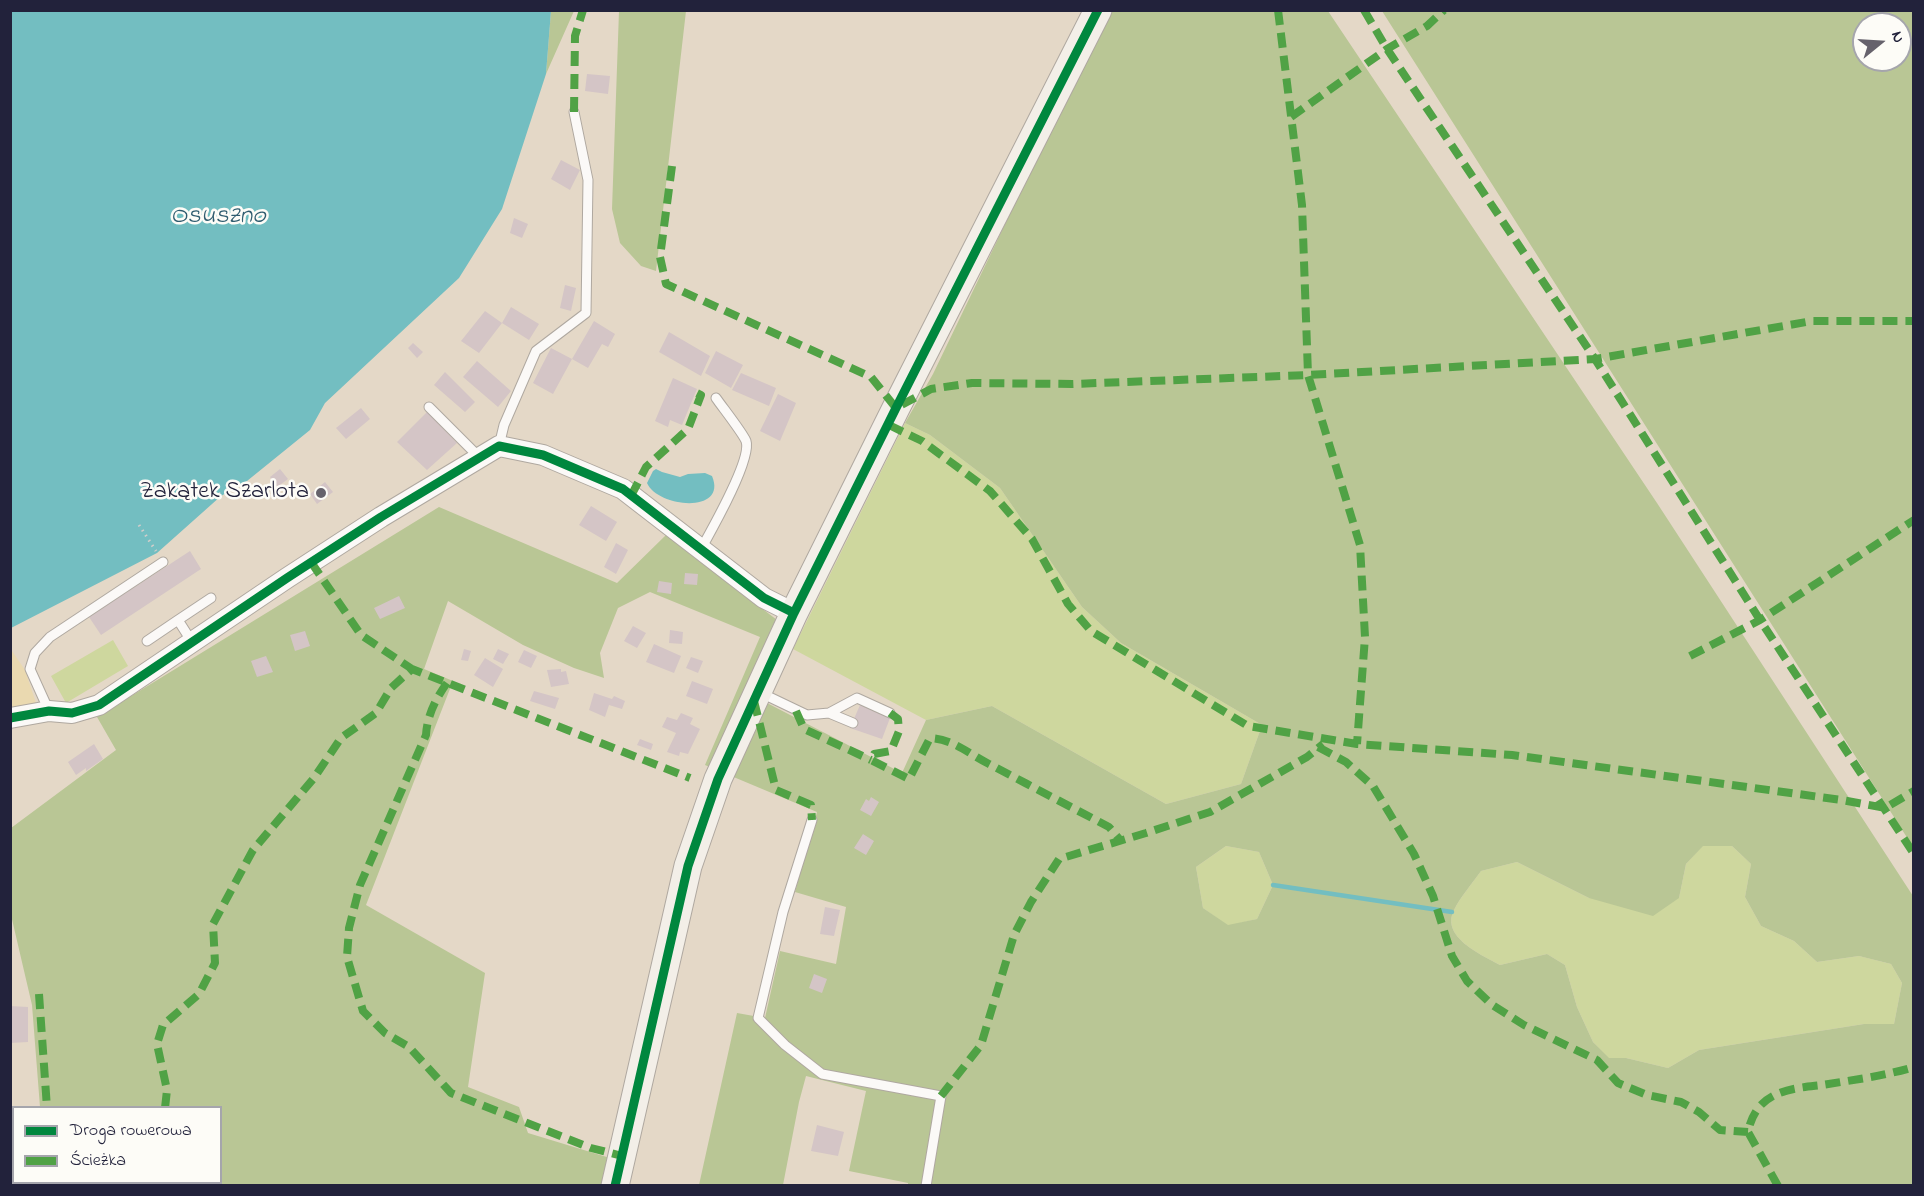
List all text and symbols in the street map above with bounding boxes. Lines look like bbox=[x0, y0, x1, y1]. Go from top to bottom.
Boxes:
north arrow bbox=[1852, 12, 1912, 72]
text: N bbox=[1884, 28, 1910, 46]
water label: Osuszno bbox=[170, 202, 266, 234]
place label: Zakątek Szarlota bbox=[140, 479, 309, 507]
marker: Zakątek Szarlota bbox=[314, 486, 328, 500]
legend bbox=[12, 1106, 222, 1184]
text: Droga rowerowa bbox=[70, 1118, 192, 1144]
text: Ścieżka bbox=[70, 1148, 126, 1174]

